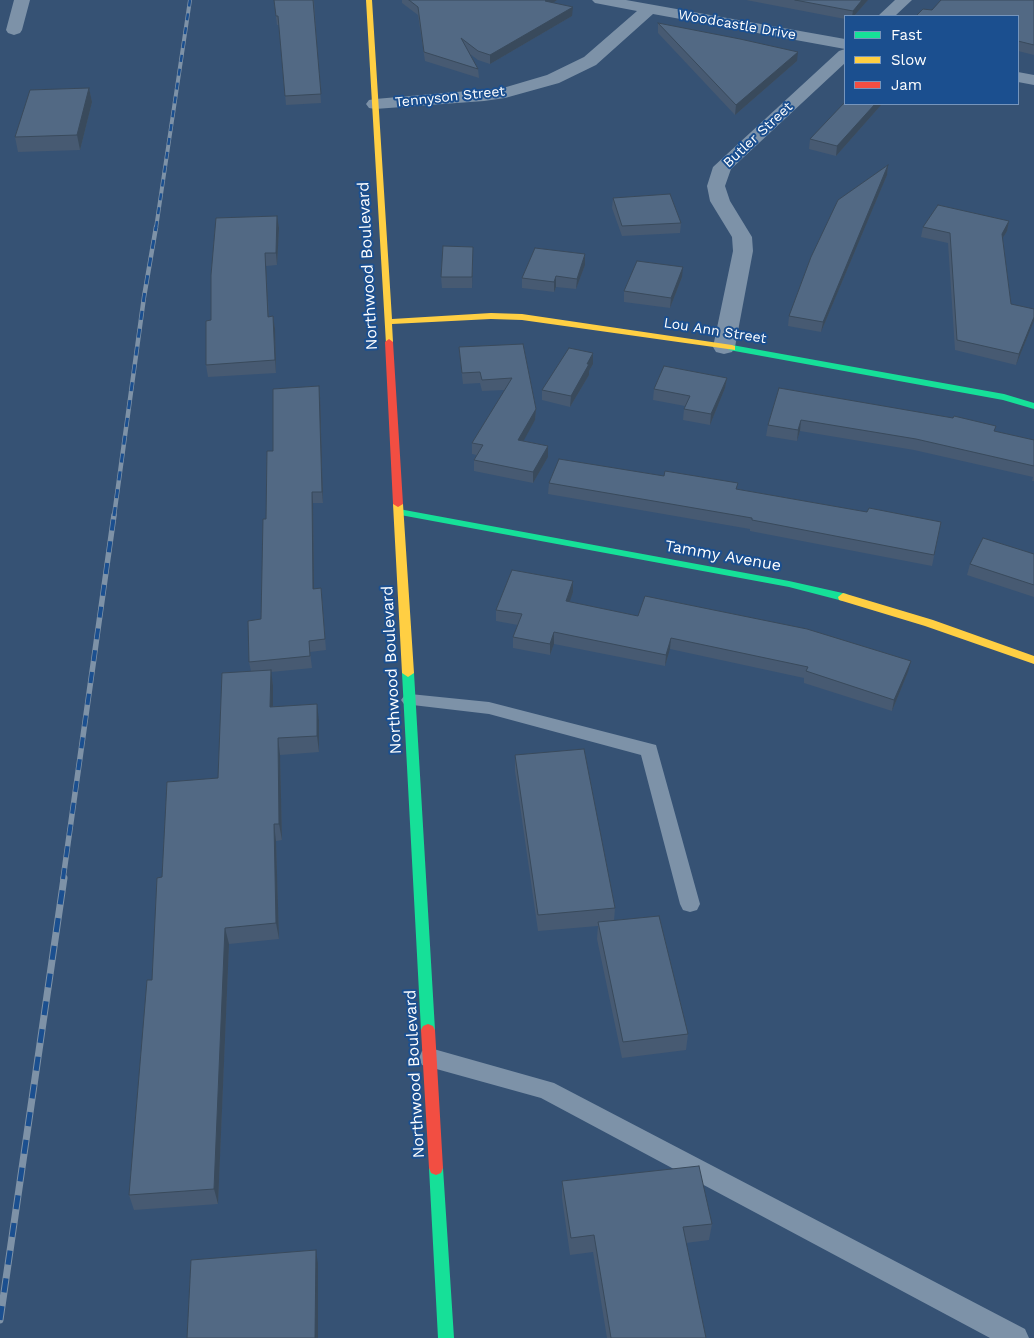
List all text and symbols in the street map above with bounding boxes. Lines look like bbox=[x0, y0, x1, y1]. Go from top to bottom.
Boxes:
street label: Woodcastle Drive bbox=[677, 6, 797, 44]
legend bbox=[844, 15, 1019, 105]
text: Fast bbox=[891, 26, 922, 44]
text: Slow bbox=[891, 51, 927, 69]
text: Jam bbox=[891, 76, 922, 94]
street label: Tennyson Street bbox=[394, 83, 506, 111]
street label: Butler Street bbox=[720, 99, 796, 171]
street label: Northwood Boulevard bbox=[354, 181, 382, 351]
street label: Lou Ann Street bbox=[663, 315, 767, 347]
street label: Tammy Avenue bbox=[663, 536, 783, 576]
street label: Northwood Boulevard bbox=[378, 585, 406, 755]
street label: Northwood Boulevard bbox=[401, 989, 429, 1159]

